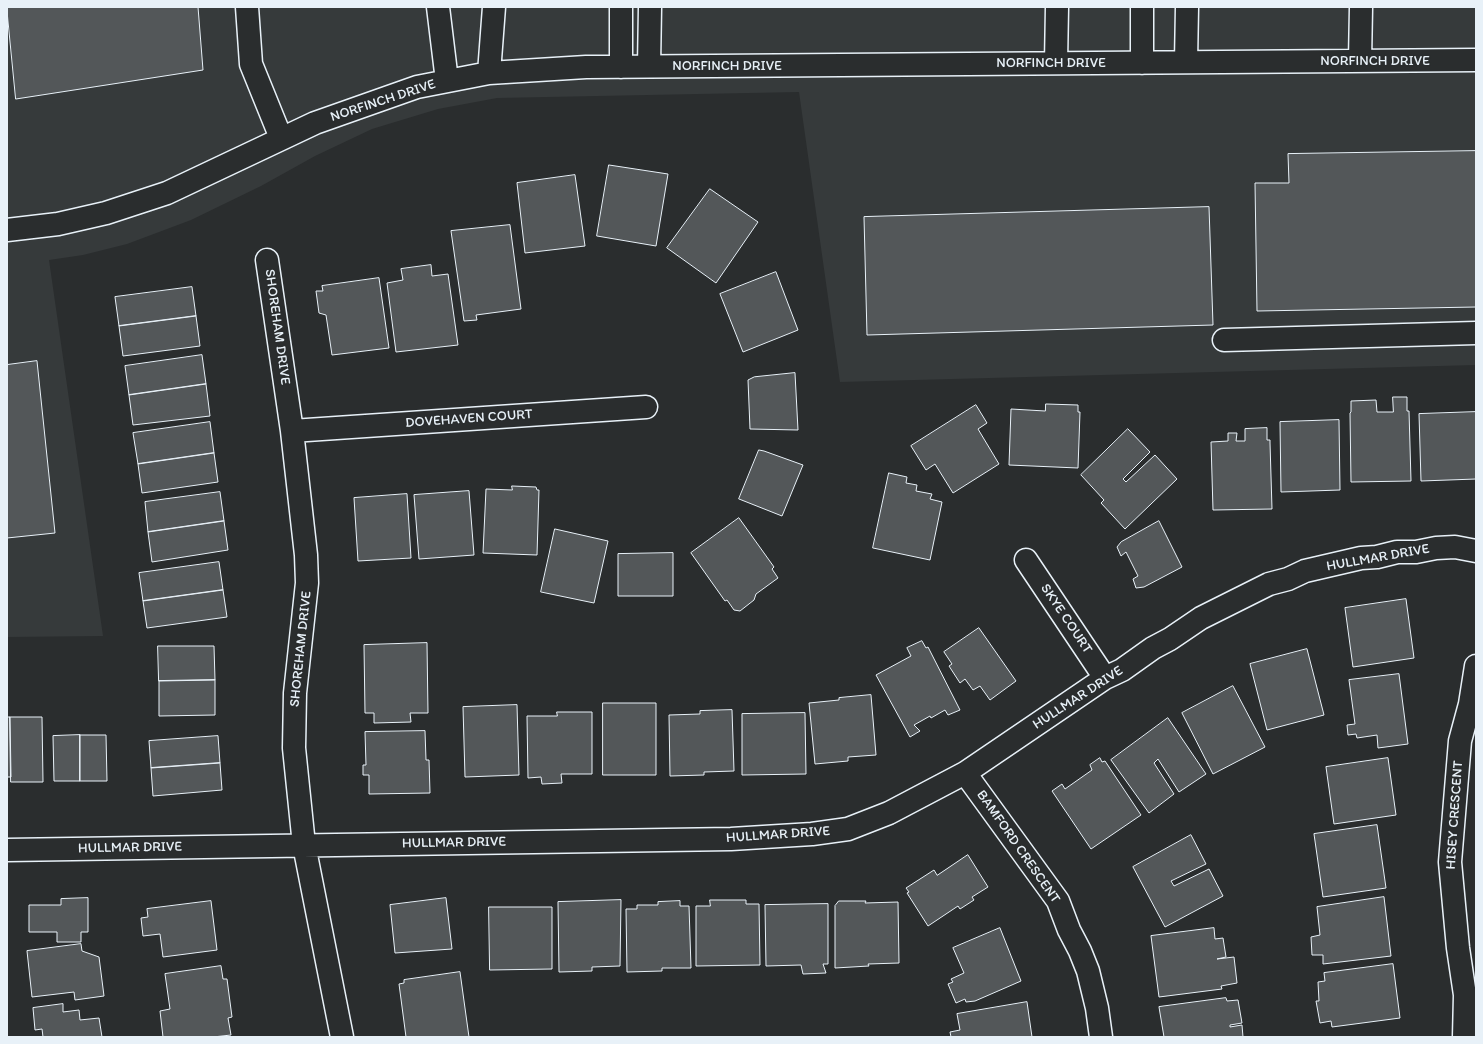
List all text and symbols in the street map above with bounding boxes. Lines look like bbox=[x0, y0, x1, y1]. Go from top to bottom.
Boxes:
street label: NORFINCH DRIVE bbox=[1320, 53, 1430, 69]
street label: NORFINCH DRIVE bbox=[996, 55, 1106, 71]
street label: NORFINCH DRIVE bbox=[672, 58, 782, 74]
street label: NORFINCH DRIVE bbox=[328, 76, 438, 126]
street label: SHOREHAM DRIVE bbox=[261, 268, 293, 386]
street label: DOVEHAVEN COURT bbox=[405, 406, 533, 432]
street label: HULLMAR DRIVE bbox=[1325, 541, 1431, 575]
street label: SKYE COURT bbox=[1037, 581, 1095, 657]
street label: SHOREHAM DRIVE bbox=[287, 590, 315, 708]
street label: HULLMAR DRIVE bbox=[1030, 663, 1126, 733]
street label: HISEY CRESCENT bbox=[1443, 760, 1467, 870]
street label: BAMFORD CRESCENT bbox=[973, 787, 1063, 907]
street label: HULLMAR DRIVE bbox=[725, 823, 831, 847]
street label: HULLMAR DRIVE bbox=[402, 834, 506, 852]
street label: HULLMAR DRIVE bbox=[78, 839, 182, 857]

